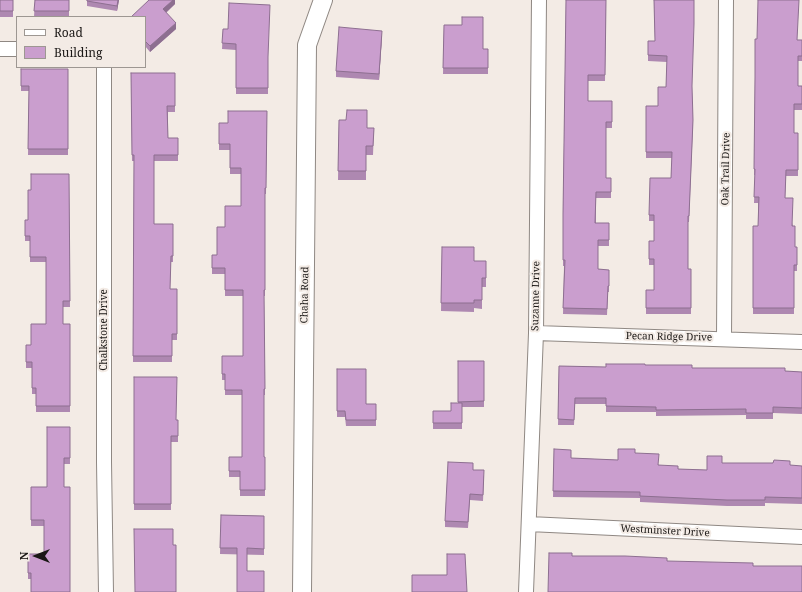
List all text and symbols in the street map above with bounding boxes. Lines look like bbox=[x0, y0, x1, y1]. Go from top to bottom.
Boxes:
legend bbox=[16, 16, 146, 68]
text: Road bbox=[54, 24, 83, 41]
text: Building bbox=[54, 44, 102, 61]
street label: Oak Trail Drive bbox=[719, 132, 733, 206]
street label: Suzanne Drive bbox=[529, 261, 543, 331]
street label: Chaha Road bbox=[299, 266, 311, 324]
street label: Chalkstone Drive bbox=[98, 289, 110, 371]
street label: Pecan Ridge Drive bbox=[626, 330, 712, 344]
street label: Westminster Drive bbox=[620, 523, 710, 539]
north arrow bbox=[16, 536, 56, 576]
text: N bbox=[16, 552, 31, 560]

